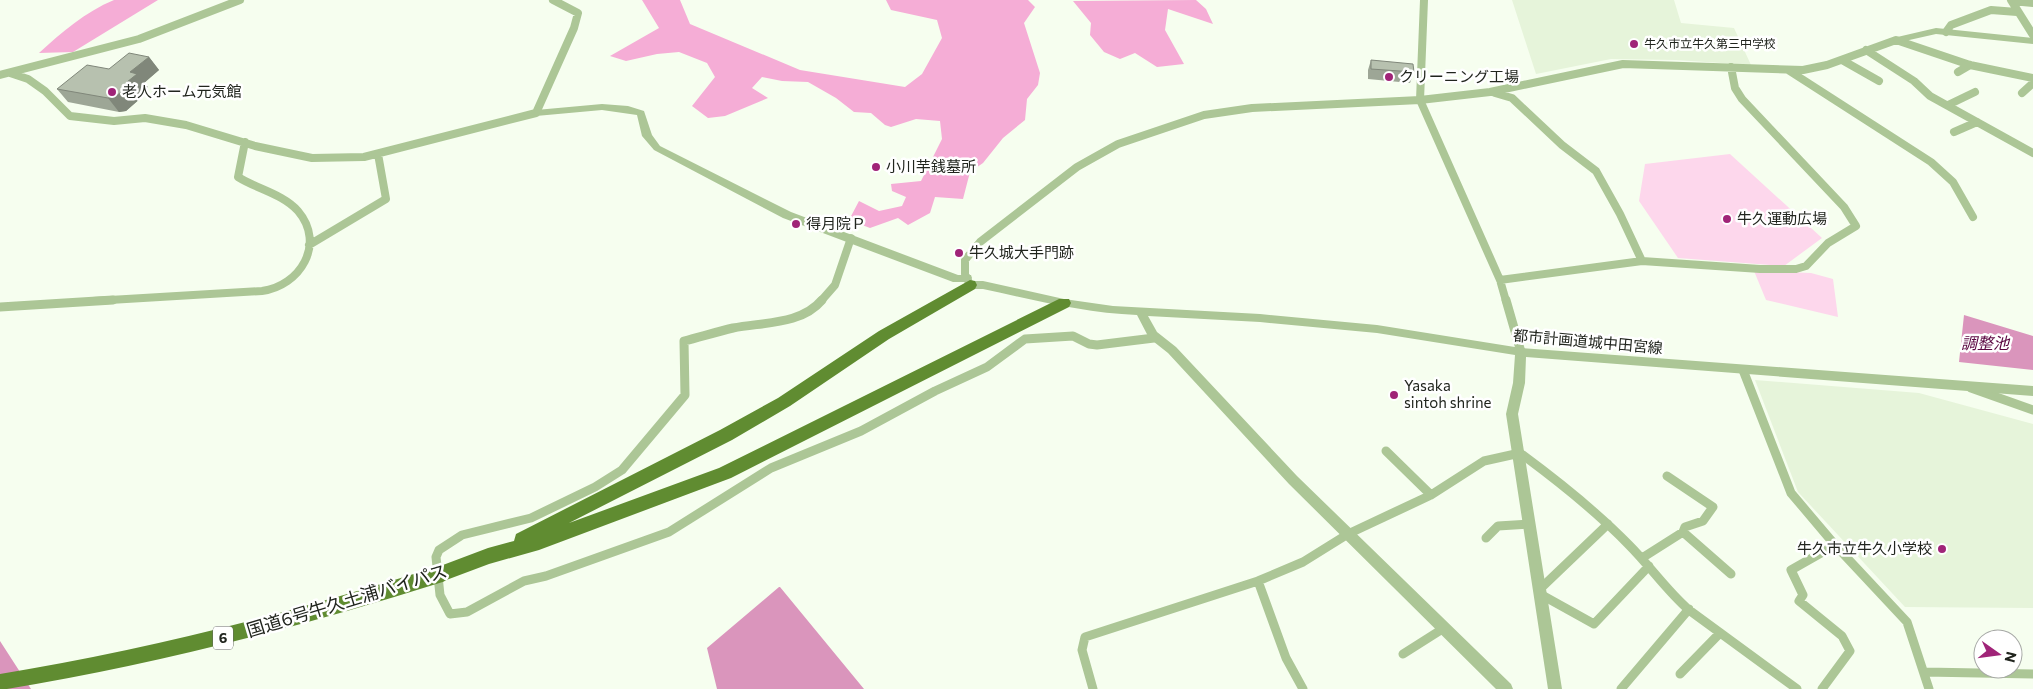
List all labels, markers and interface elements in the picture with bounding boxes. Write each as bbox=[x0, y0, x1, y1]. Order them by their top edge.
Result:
place label: 牛久市立牛久第三中学校 bbox=[1644, 36, 1776, 50]
marker: 牛久市立牛久第三中学校 bbox=[1628, 38, 1640, 50]
place label: クリーニング工場 bbox=[1399, 67, 1519, 85]
marker: クリーニング工場 bbox=[1383, 71, 1395, 83]
place label: 老人ホーム元気館 bbox=[122, 82, 242, 100]
marker: 老人ホーム元気館 bbox=[106, 86, 118, 98]
place label: 小川芋銭墓所 bbox=[886, 157, 976, 175]
marker: 小川芋銭墓所 bbox=[870, 161, 882, 173]
place label: 牛久運動広場 bbox=[1737, 209, 1827, 227]
marker: 牛久運動広場 bbox=[1721, 213, 1733, 225]
place label: 得月院Ｐ bbox=[806, 214, 866, 232]
marker: 得月院Ｐ bbox=[790, 218, 802, 230]
place label: 牛久城大手門跡 bbox=[969, 243, 1074, 261]
marker: 牛久城大手門跡 bbox=[953, 247, 965, 259]
street label: 都市計画道城中田宮線 bbox=[1513, 326, 1664, 357]
water label: 調整池 bbox=[1961, 333, 2011, 352]
place label: Yasaka sintoh shrine bbox=[1404, 376, 1492, 411]
marker: Yasaka sintoh shrine bbox=[1388, 389, 1400, 401]
place label: 牛久市立牛久小学校 bbox=[1797, 539, 1932, 557]
marker: 牛久市立牛久小学校 bbox=[1936, 543, 1948, 555]
street label: 国道6号牛久土浦バイパス bbox=[244, 559, 450, 641]
road number: 6 bbox=[213, 626, 233, 650]
north arrow bbox=[1973, 629, 2023, 679]
text: N bbox=[2002, 650, 2021, 664]

